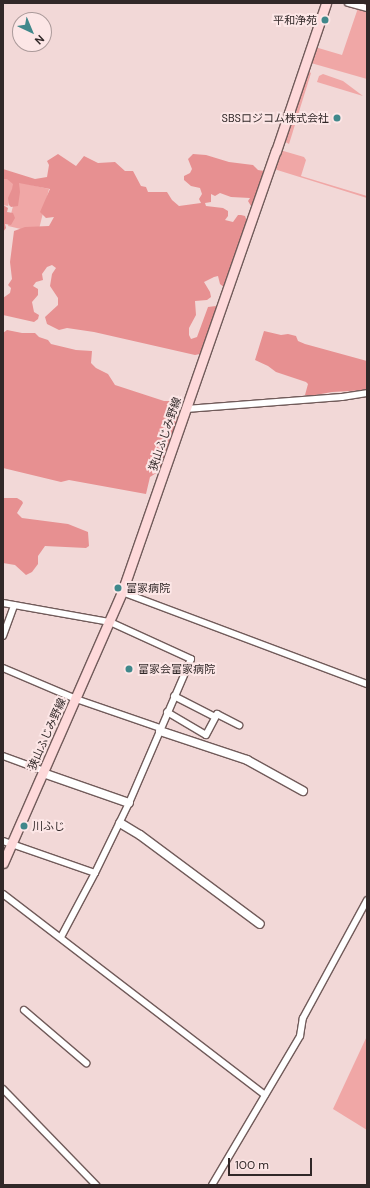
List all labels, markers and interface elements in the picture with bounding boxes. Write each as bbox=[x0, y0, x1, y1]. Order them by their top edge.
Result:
north arrow bbox=[12, 12, 52, 52]
place label: 平和浄苑 bbox=[273, 13, 317, 27]
marker: 平和浄苑 bbox=[320, 15, 330, 25]
text: N bbox=[32, 32, 47, 48]
place label: SBSロジコム株式会社 bbox=[222, 111, 329, 125]
marker: SBSロジコム株式会社 bbox=[332, 113, 342, 123]
street label: 狭山ふじみ野線 bbox=[146, 395, 184, 473]
place label: 富家病院 bbox=[126, 581, 170, 595]
marker: 富家病院 bbox=[113, 583, 123, 593]
place label: 富家会富家病院 bbox=[138, 662, 215, 676]
marker: 富家会富家病院 bbox=[123, 663, 135, 675]
street label: 狭山ふじみ野線 bbox=[25, 696, 69, 772]
place label: 川ふじ bbox=[32, 819, 65, 833]
marker: 川ふじ bbox=[19, 821, 29, 831]
scale bar bbox=[230, 1150, 314, 1176]
text: 100 m bbox=[235, 1157, 269, 1173]

